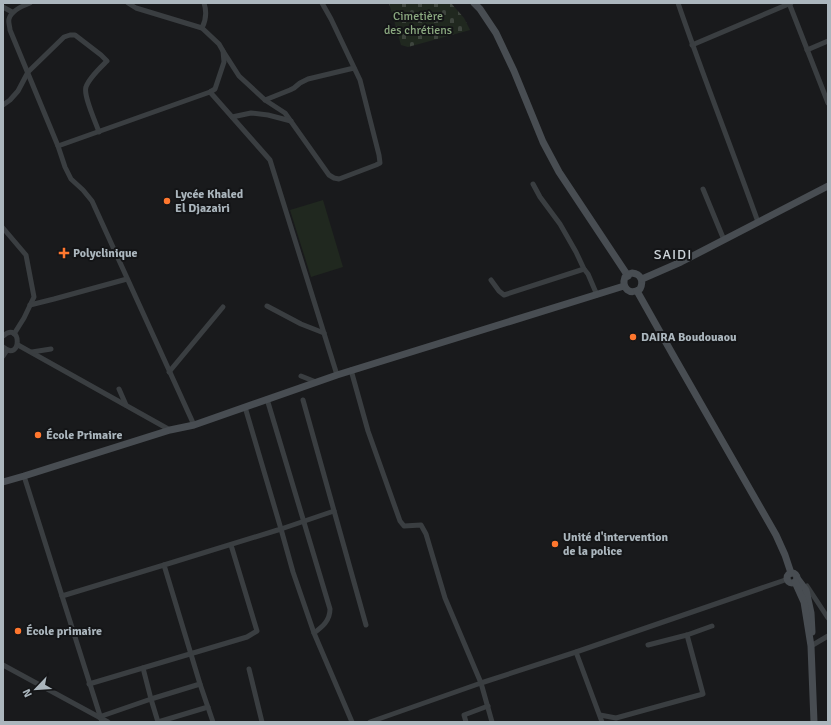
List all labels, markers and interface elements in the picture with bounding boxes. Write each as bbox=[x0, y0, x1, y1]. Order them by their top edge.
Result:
park label: Cimetière des chrétiens bbox=[384, 9, 452, 38]
place label: Lycée Khaled El Djazairi bbox=[175, 187, 244, 216]
marker: Lycée Khaled El Djazairi bbox=[162, 196, 172, 206]
place label: Polyclinique bbox=[73, 246, 138, 261]
district label: SAIDI bbox=[654, 246, 692, 263]
marker: Polyclinique bbox=[58, 247, 70, 259]
place label: DAIRA Boudouaou bbox=[641, 330, 737, 345]
marker: DAIRA Boudouaou bbox=[628, 332, 638, 342]
place label: École Primaire bbox=[46, 428, 122, 443]
marker: École Primaire bbox=[33, 430, 43, 440]
place label: Unité d'intervention de la police bbox=[563, 530, 669, 559]
marker: Unité d'intervention de la police bbox=[550, 539, 560, 549]
place label: École primaire bbox=[26, 624, 102, 639]
marker: École primaire bbox=[13, 626, 23, 636]
north arrow bbox=[16, 669, 56, 709]
text: N bbox=[20, 687, 35, 699]

